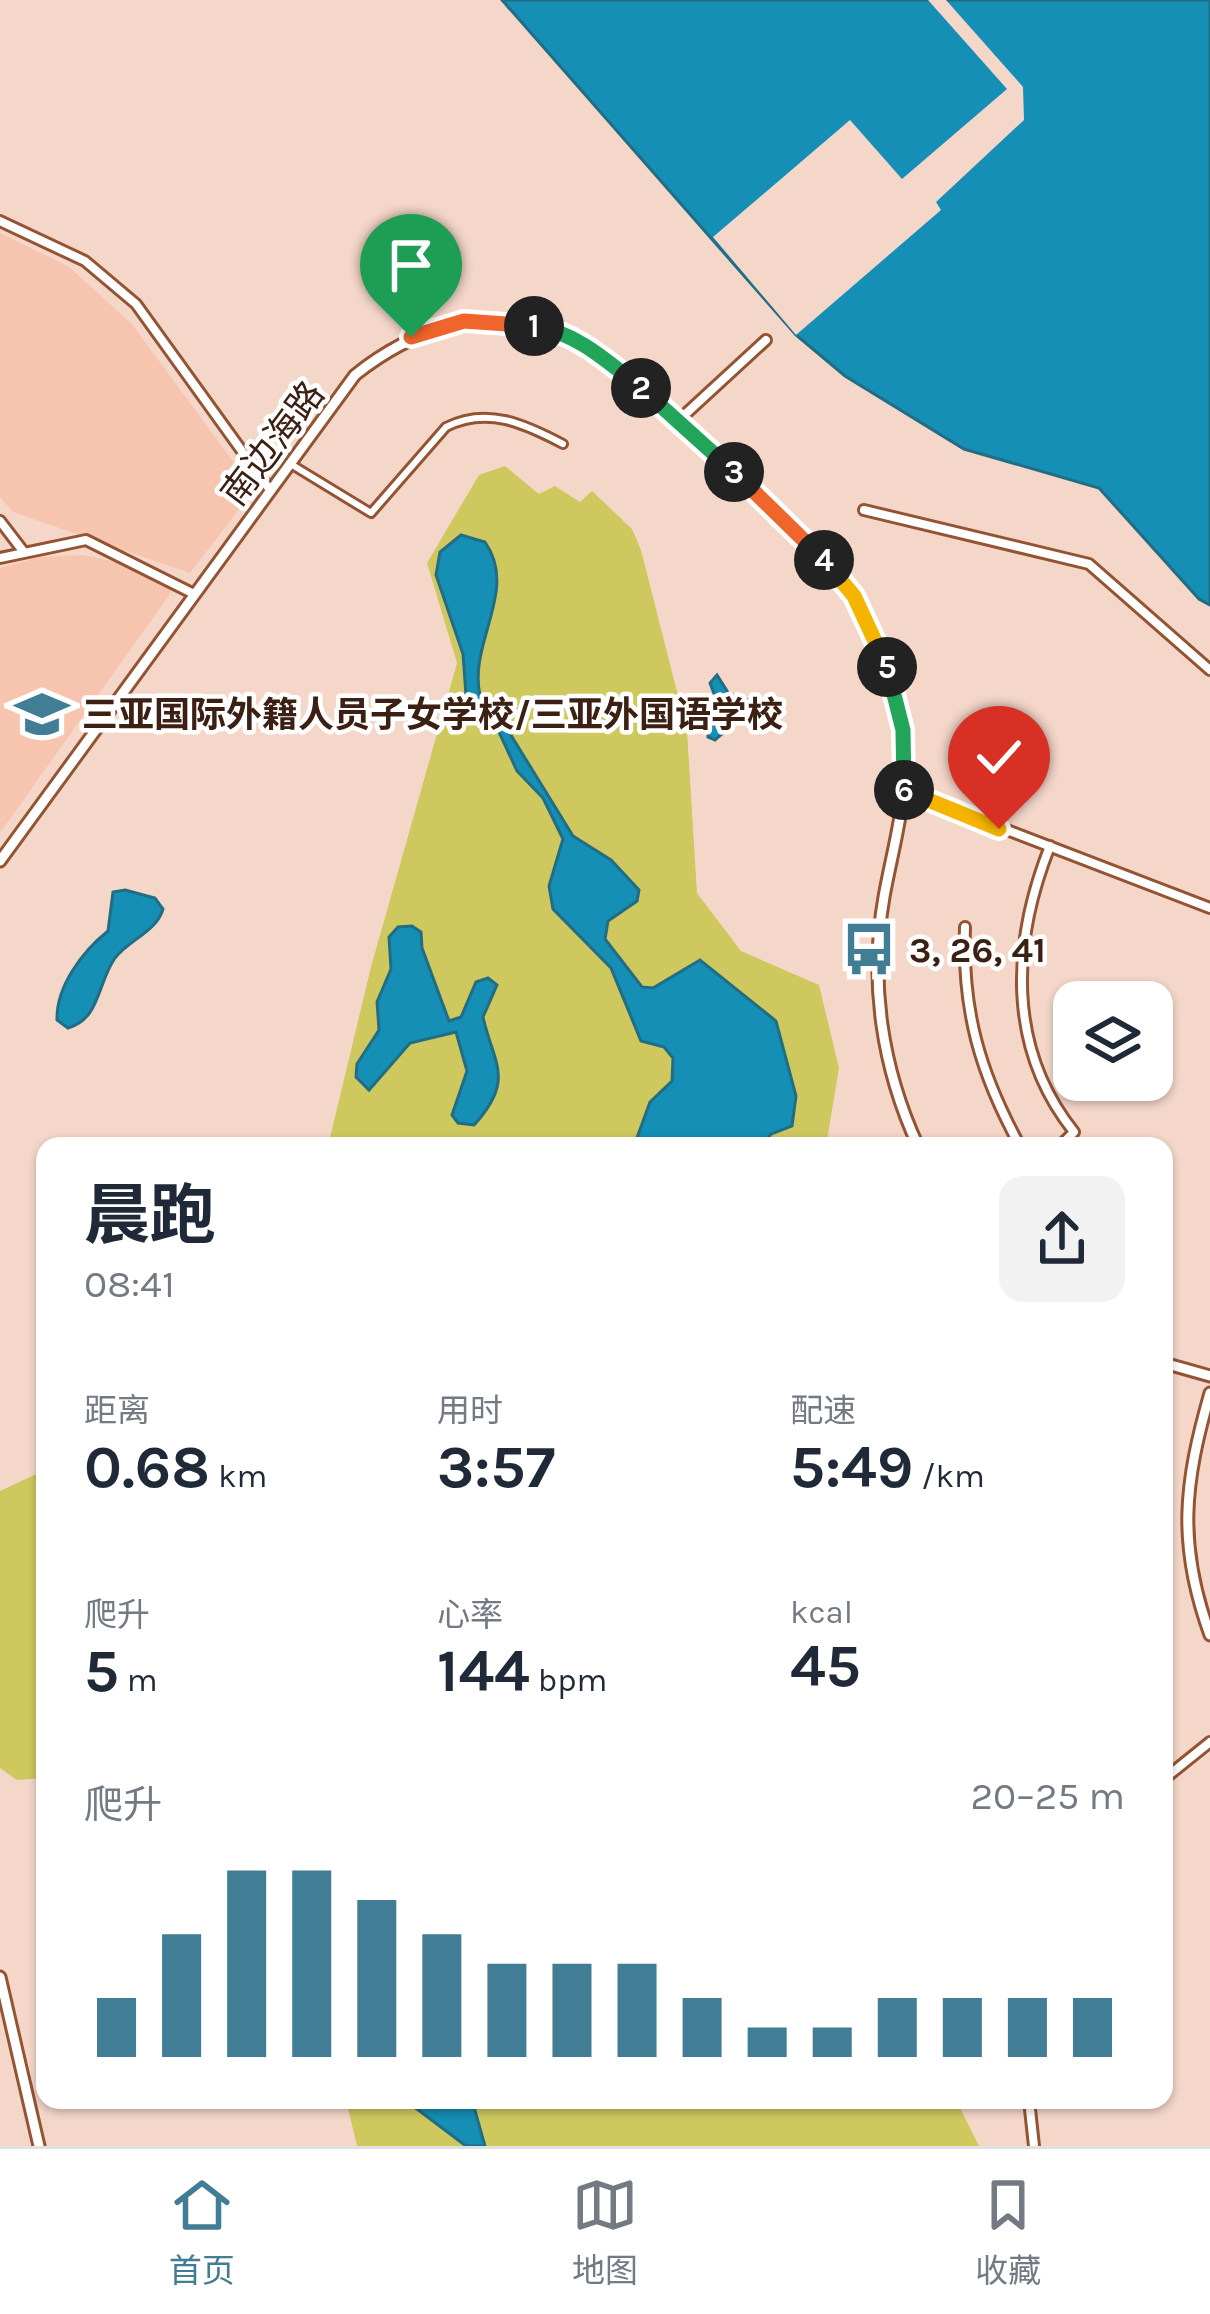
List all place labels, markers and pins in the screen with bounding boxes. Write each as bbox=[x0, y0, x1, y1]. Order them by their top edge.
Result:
pin bbox=[360, 214, 462, 337]
pin: 1 bbox=[504, 296, 564, 356]
pin: 2 bbox=[611, 358, 671, 418]
pin: 3 bbox=[704, 442, 764, 502]
pin: 4 bbox=[794, 530, 854, 590]
pin: 5 bbox=[857, 637, 917, 697]
school or university icon: 三亚国际外籍人员子女学校/三亚外国语学校 bbox=[13, 685, 71, 743]
place label: 三亚国际外籍人员子女学校/三亚外国语学校 bbox=[82, 694, 783, 736]
pin bbox=[948, 706, 1050, 829]
pin: 6 bbox=[874, 760, 934, 820]
bus stop icon: 3, 26, 41 bbox=[840, 920, 898, 978]
place label: 3, 26, 41 bbox=[909, 929, 1046, 971]

